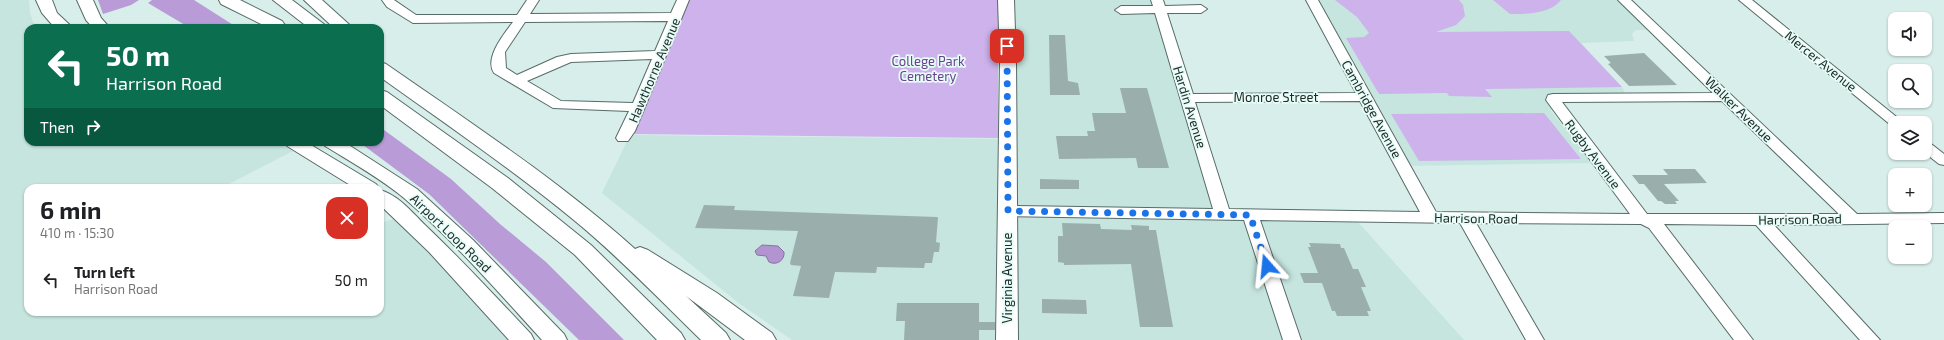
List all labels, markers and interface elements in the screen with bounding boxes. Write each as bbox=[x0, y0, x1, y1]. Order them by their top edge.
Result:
map controls bbox=[1888, 12, 1932, 264]
button: sound bbox=[1888, 12, 1932, 56]
street label: Hawthorne Avenue bbox=[625, 15, 683, 125]
street label: Mercer Avenue bbox=[1782, 27, 1860, 95]
pin bbox=[990, 29, 1024, 63]
icon: arrive bbox=[996, 35, 1018, 57]
text: 50 m bbox=[106, 38, 170, 72]
icon: left bbox=[40, 40, 92, 92]
park label: College Park Cemetery bbox=[891, 53, 965, 84]
street label: Cambridge Avenue bbox=[1338, 57, 1406, 161]
street label: Hardin Avenue bbox=[1170, 64, 1210, 150]
button: search bbox=[1888, 64, 1932, 108]
text: Harrison Road bbox=[106, 72, 222, 94]
street label: Walker Avenue bbox=[1702, 73, 1776, 145]
street label: Monroe Street bbox=[1234, 89, 1318, 105]
icon: right bbox=[82, 116, 104, 138]
street label: Rugby Avenue bbox=[1562, 116, 1624, 192]
button: layers bbox=[1888, 116, 1932, 160]
text: Then bbox=[40, 118, 74, 136]
button: + bbox=[1888, 168, 1932, 212]
street label: Airport Loop Road bbox=[407, 190, 495, 276]
text: 6 min bbox=[40, 195, 102, 224]
button: close bbox=[326, 197, 368, 239]
street label: Harrison Road bbox=[1434, 209, 1518, 227]
street label: Harrison Road bbox=[1758, 210, 1842, 228]
button: − bbox=[1888, 220, 1932, 264]
text: 410 m · 15:30 bbox=[40, 225, 114, 241]
street label: Virginia Avenue bbox=[999, 233, 1015, 323]
position arrow bbox=[1246, 245, 1288, 287]
text: Turn left bbox=[74, 263, 135, 281]
icon: left bbox=[40, 269, 62, 291]
text: 50 m bbox=[334, 271, 368, 289]
text: Harrison Road bbox=[74, 281, 158, 297]

